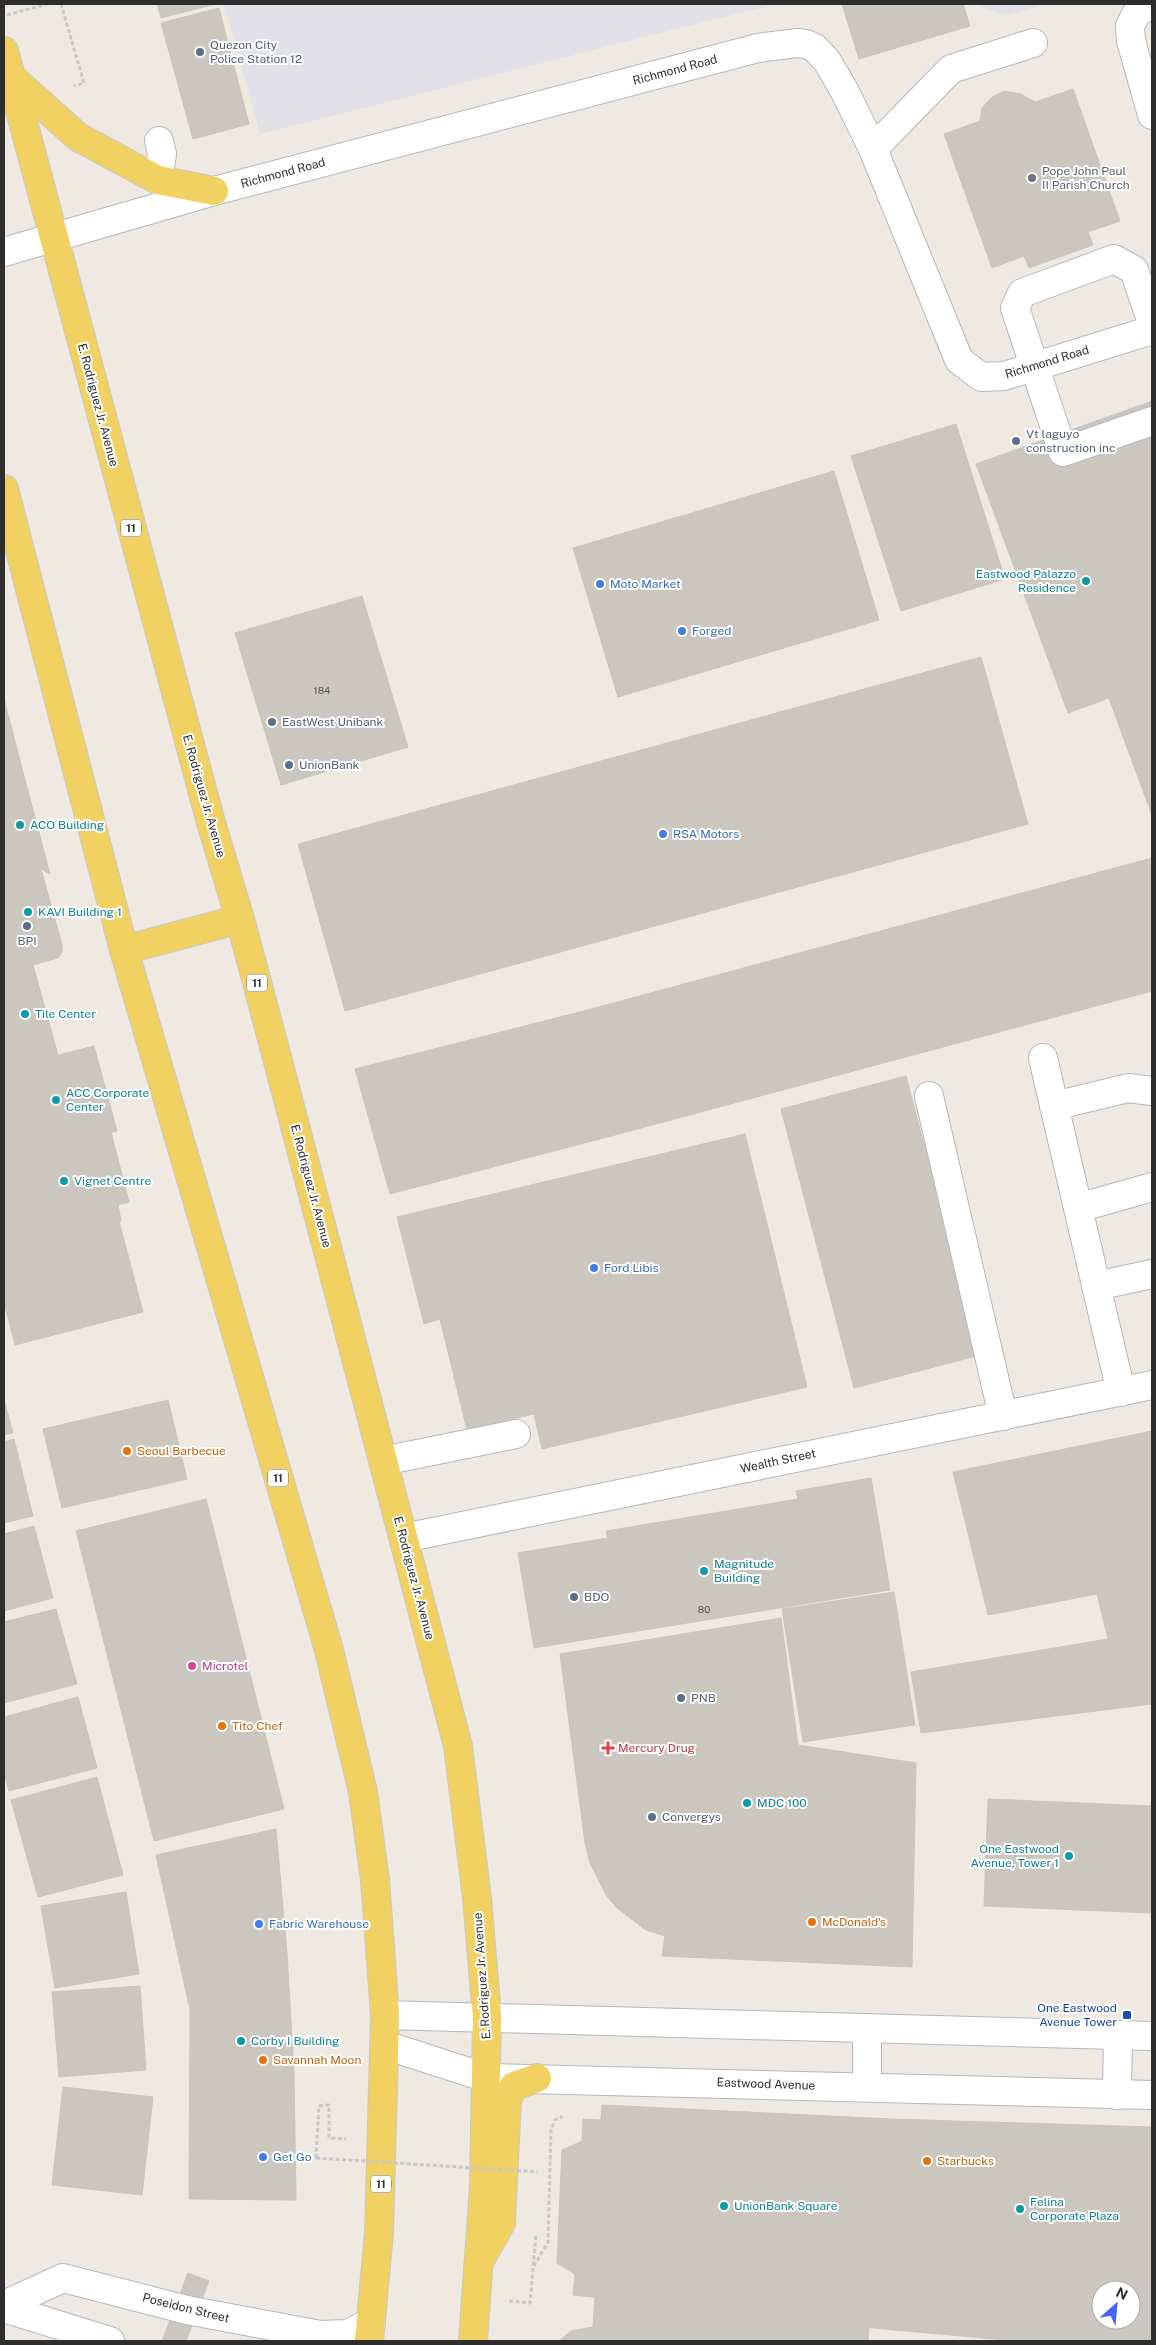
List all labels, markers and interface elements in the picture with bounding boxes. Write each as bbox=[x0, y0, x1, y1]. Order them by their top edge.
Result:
place label: Quezon City Police Station 12 bbox=[210, 38, 302, 66]
marker: Quezon City Police Station 12 bbox=[194, 46, 206, 58]
street label: Richmond Road bbox=[631, 52, 719, 88]
street label: Richmond Road bbox=[239, 155, 327, 191]
place label: Pope John Paul II Parish Church bbox=[1042, 164, 1130, 192]
marker: Pope John Paul II Parish Church bbox=[1026, 172, 1038, 184]
street label: E. Rodriguez Jr. Avenue bbox=[75, 342, 121, 468]
street label: Richmond Road bbox=[1003, 343, 1091, 381]
place label: Vt laguyo construction inc bbox=[1026, 427, 1115, 455]
marker: Vt laguyo construction inc bbox=[1010, 435, 1022, 447]
road number: 11 bbox=[121, 520, 141, 536]
place label: Eastwood Palazzo Residence bbox=[976, 567, 1076, 595]
marker: Eastwood Palazzo Residence bbox=[1080, 575, 1092, 587]
place label: Moto Market bbox=[610, 577, 681, 591]
marker: Moto Market bbox=[594, 578, 606, 590]
place label: Forged bbox=[692, 624, 731, 638]
marker: Forged bbox=[676, 625, 688, 637]
house number: 184 bbox=[314, 684, 330, 696]
place label: EastWest Unibank bbox=[282, 715, 383, 729]
marker: EastWest Unibank bbox=[266, 716, 278, 728]
street label: E. Rodriguez Jr. Avenue bbox=[180, 733, 228, 859]
place label: UnionBank bbox=[299, 758, 360, 772]
marker: UnionBank bbox=[283, 759, 295, 771]
place label: ACO Building bbox=[30, 818, 104, 832]
marker: ACO Building bbox=[14, 819, 26, 831]
place label: RSA Motors bbox=[673, 827, 739, 841]
marker: RSA Motors bbox=[657, 828, 669, 840]
place label: KAVI Building 1 bbox=[38, 905, 122, 919]
marker: KAVI Building 1 bbox=[22, 906, 34, 918]
marker: BPI bbox=[21, 920, 33, 932]
place label: BPI bbox=[17, 934, 37, 948]
road number: 11 bbox=[247, 974, 267, 991]
place label: Tile Center bbox=[35, 1007, 96, 1021]
marker: Tile Center bbox=[19, 1008, 31, 1020]
place label: ACC Corporate Center bbox=[66, 1086, 150, 1114]
marker: ACC Corporate Center bbox=[50, 1094, 62, 1106]
street label: E. Rodriguez Jr. Avenue bbox=[288, 1123, 334, 1249]
place label: Vignet Centre bbox=[74, 1174, 151, 1188]
marker: Vignet Centre bbox=[58, 1175, 70, 1187]
place label: Ford Libis bbox=[604, 1261, 659, 1275]
marker: Ford Libis bbox=[588, 1262, 600, 1274]
place label: Seoul Barbecue bbox=[137, 1444, 226, 1458]
marker: Seoul Barbecue bbox=[121, 1445, 133, 1457]
street label: Wealth Street bbox=[739, 1446, 817, 1476]
road number: 11 bbox=[268, 1470, 288, 1486]
street label: E. Rodriguez Jr. Avenue bbox=[391, 1515, 437, 1641]
place label: Magnitude Building bbox=[714, 1557, 774, 1585]
marker: Magnitude Building bbox=[698, 1565, 710, 1577]
place label: BDO bbox=[584, 1590, 609, 1604]
marker: BDO bbox=[568, 1591, 580, 1603]
house number: 80 bbox=[698, 1603, 710, 1615]
place label: Microtel bbox=[202, 1659, 248, 1673]
marker: Microtel bbox=[186, 1660, 198, 1672]
place label: PNB bbox=[691, 1691, 716, 1705]
marker: PNB bbox=[675, 1692, 687, 1704]
place label: Tito Chef bbox=[232, 1719, 283, 1733]
marker: Tito Chef bbox=[216, 1720, 228, 1732]
place label: Mercury Drug bbox=[618, 1741, 695, 1755]
marker: Mercury Drug bbox=[602, 1742, 614, 1754]
place label: MDC 100 bbox=[757, 1796, 807, 1810]
marker: MDC 100 bbox=[741, 1797, 753, 1809]
place label: Convergys bbox=[662, 1810, 721, 1824]
marker: Convergys bbox=[646, 1811, 658, 1823]
place label: One Eastwood Avenue, Tower 1 bbox=[971, 1842, 1059, 1870]
marker: One Eastwood Avenue, Tower 1 bbox=[1063, 1850, 1075, 1862]
street label: E. Rodriguez Jr. Avenue bbox=[471, 1912, 493, 2040]
place label: McDonald's bbox=[822, 1915, 886, 1929]
marker: McDonald's bbox=[806, 1916, 818, 1928]
place label: Fabric Warehouse bbox=[269, 1917, 369, 1931]
marker: Fabric Warehouse bbox=[253, 1918, 265, 1930]
place label: One Eastwood Avenue Tower bbox=[1037, 2001, 1117, 2029]
marker: One Eastwood Avenue Tower bbox=[1121, 2009, 1133, 2021]
place label: Corby I Building bbox=[251, 2034, 340, 2048]
marker: Corby I Building bbox=[235, 2035, 247, 2047]
place label: Savannah Moon bbox=[273, 2053, 361, 2067]
marker: Savannah Moon bbox=[257, 2054, 269, 2066]
street label: Eastwood Avenue bbox=[716, 2075, 816, 2093]
place label: Get Go bbox=[273, 2150, 312, 2164]
marker: Get Go bbox=[257, 2151, 269, 2163]
place label: Starbucks bbox=[937, 2154, 994, 2168]
marker: Starbucks bbox=[921, 2155, 933, 2167]
road number: 11 bbox=[371, 2176, 391, 2192]
place label: Felina Corporate Plaza bbox=[1030, 2195, 1119, 2223]
place label: UnionBank Square bbox=[734, 2199, 838, 2213]
marker: UnionBank Square bbox=[718, 2200, 730, 2212]
marker: Felina Corporate Plaza bbox=[1014, 2203, 1026, 2215]
north arrow bbox=[1091, 2280, 1141, 2330]
text: N bbox=[1113, 2284, 1130, 2303]
street label: Poseidon Street bbox=[141, 2290, 231, 2326]

